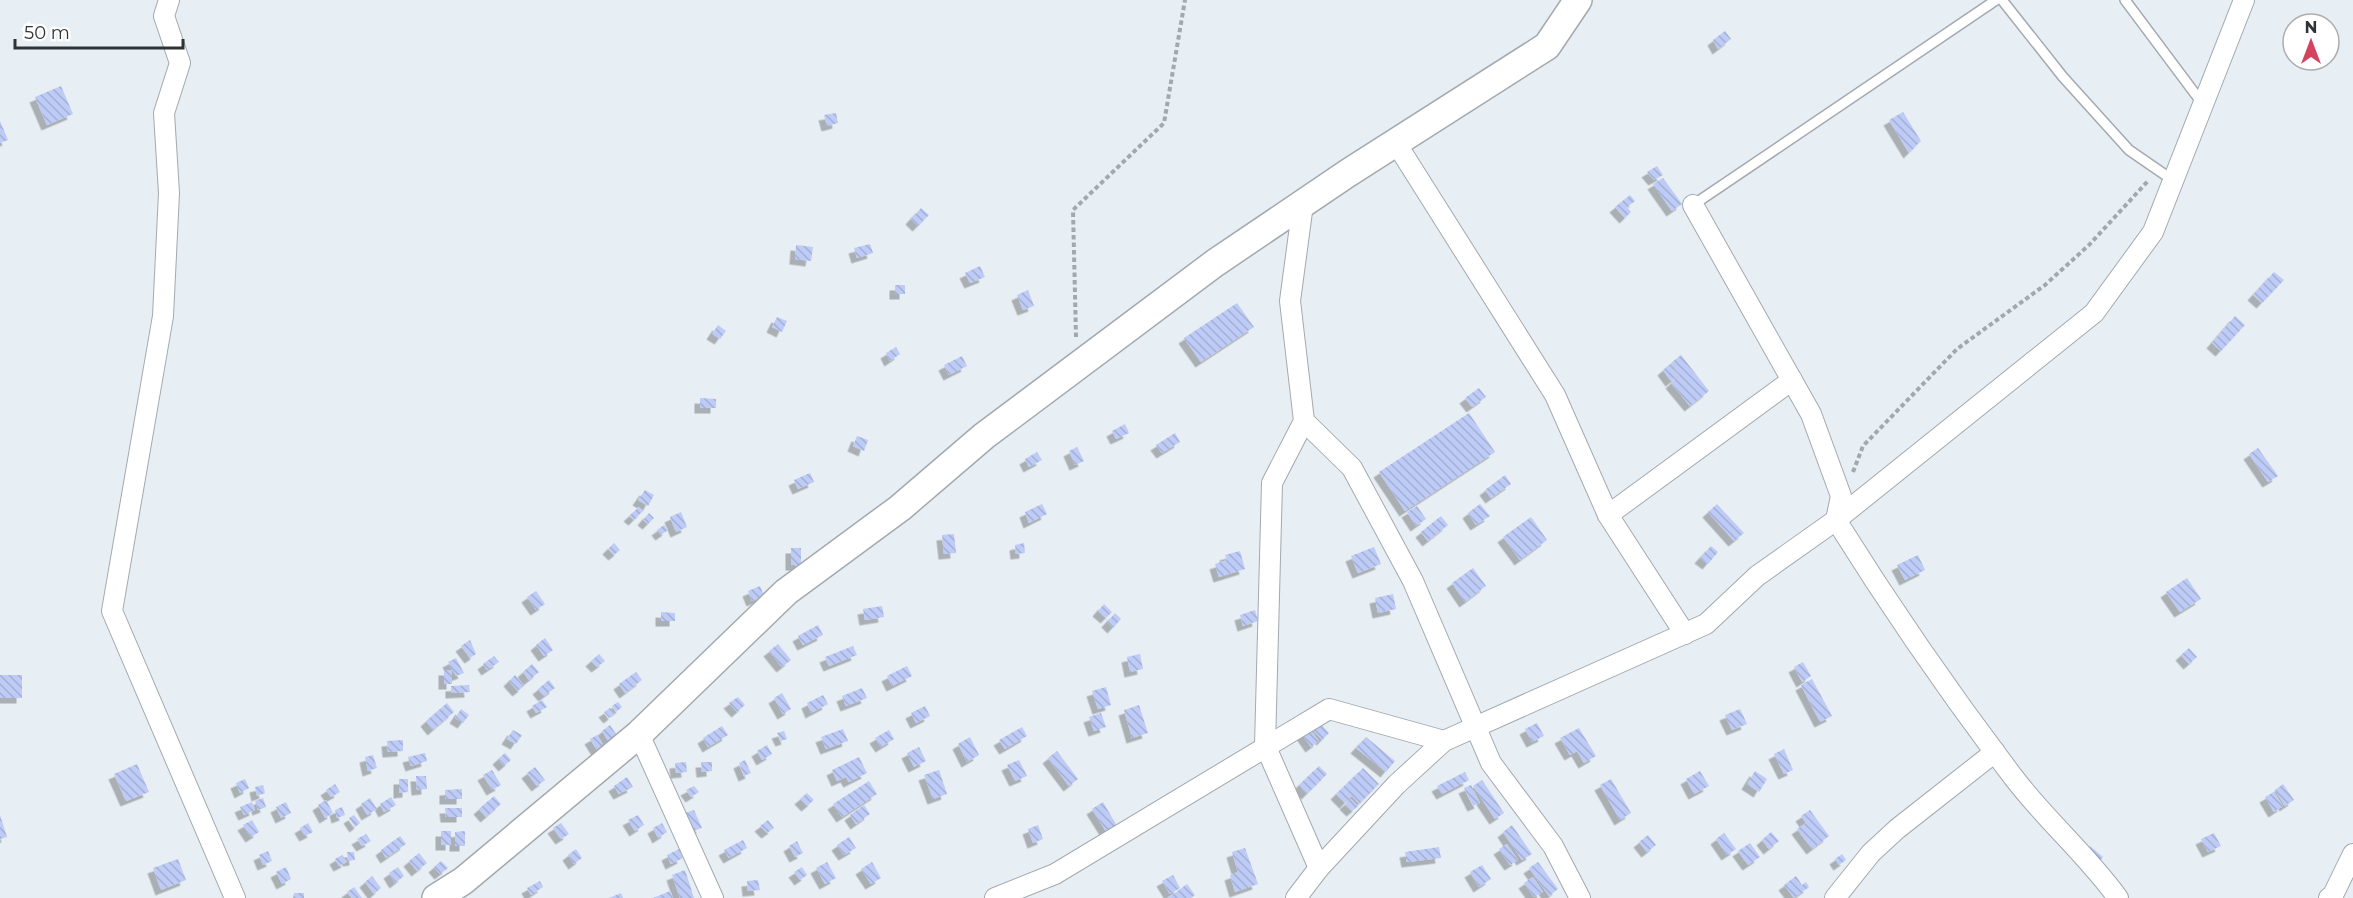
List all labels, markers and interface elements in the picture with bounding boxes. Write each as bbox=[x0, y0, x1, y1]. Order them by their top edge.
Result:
scale bar bbox=[15, 12, 183, 50]
north arrow bbox=[2281, 12, 2341, 72]
text: N bbox=[2305, 18, 2317, 37]
text: 50 m bbox=[24, 22, 70, 44]

